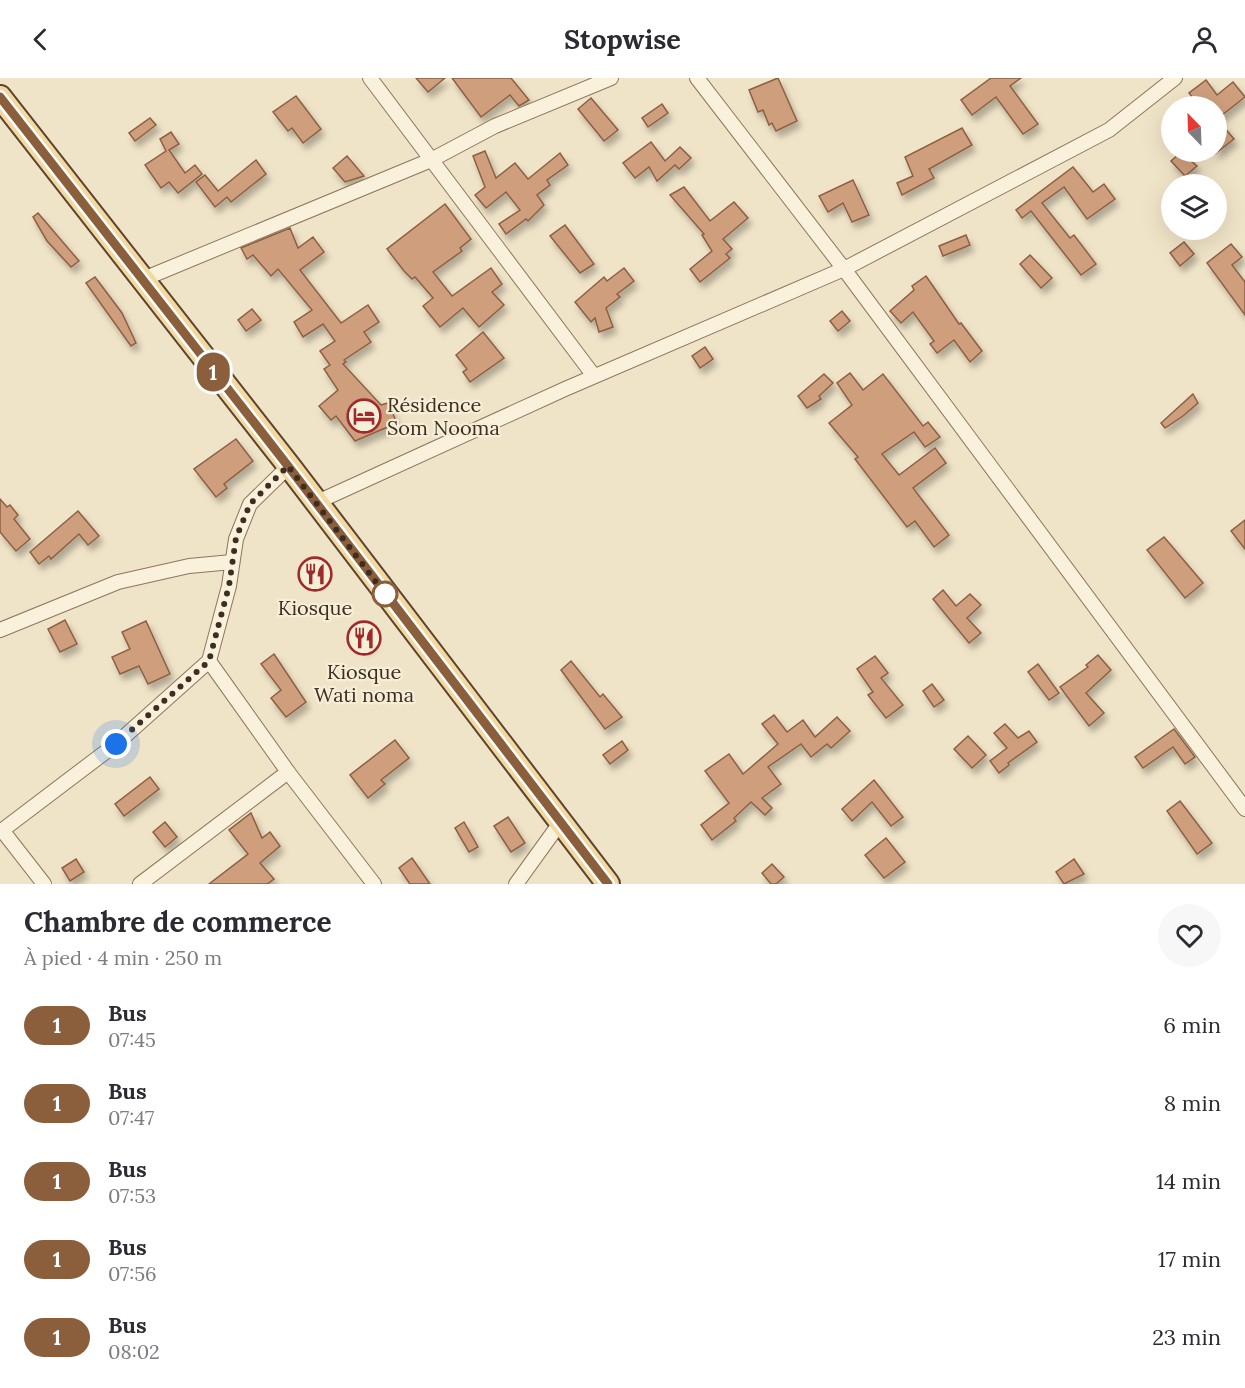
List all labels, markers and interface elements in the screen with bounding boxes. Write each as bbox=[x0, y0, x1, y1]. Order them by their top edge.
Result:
text: Stopwise bbox=[564, 22, 681, 56]
icon: back bbox=[24, 23, 57, 56]
icon: person bbox=[1188, 23, 1221, 56]
north arrow bbox=[1161, 96, 1227, 162]
map controls bbox=[1161, 96, 1227, 240]
button: layers bbox=[1161, 174, 1227, 240]
line badge: 1 bbox=[194, 352, 232, 392]
text: 1 bbox=[209, 359, 217, 386]
place label: Résidence Som Nooma bbox=[387, 392, 500, 440]
hotel icon: Résidence Som Nooma bbox=[346, 398, 382, 434]
restaurant icon: Kiosque bbox=[297, 556, 333, 592]
unlabelled marker bbox=[372, 581, 398, 607]
place label: Kiosque bbox=[278, 595, 352, 620]
restaurant icon: Kiosque Wati noma bbox=[346, 620, 382, 656]
place label: Kiosque Wati noma bbox=[314, 659, 414, 707]
your location bbox=[101, 729, 131, 759]
text: Chambre de commerce bbox=[24, 904, 332, 940]
button: heart bbox=[1158, 904, 1221, 967]
text: À pied · 4 min · 250 m bbox=[24, 945, 222, 970]
text: Bus bbox=[108, 999, 147, 1027]
text: 6 min bbox=[1163, 1011, 1221, 1039]
text: 1 bbox=[53, 1012, 61, 1039]
text: 07:45 bbox=[108, 1027, 156, 1052]
text: Bus bbox=[108, 1077, 147, 1105]
text: 8 min bbox=[1164, 1089, 1221, 1117]
text: 1 bbox=[53, 1090, 61, 1117]
text: 07:47 bbox=[108, 1105, 154, 1130]
text: Bus bbox=[108, 1155, 147, 1183]
text: 14 min bbox=[1156, 1167, 1221, 1195]
text: 1 bbox=[53, 1168, 61, 1195]
text: 07:53 bbox=[108, 1183, 156, 1208]
text: Bus bbox=[108, 1233, 147, 1261]
text: 17 min bbox=[1158, 1245, 1221, 1273]
text: 1 bbox=[53, 1246, 61, 1273]
text: 07:56 bbox=[108, 1261, 157, 1286]
text: Bus bbox=[108, 1311, 147, 1339]
text: 23 min bbox=[1152, 1323, 1221, 1351]
text: 1 bbox=[53, 1324, 61, 1351]
text: 08:02 bbox=[108, 1339, 160, 1364]

